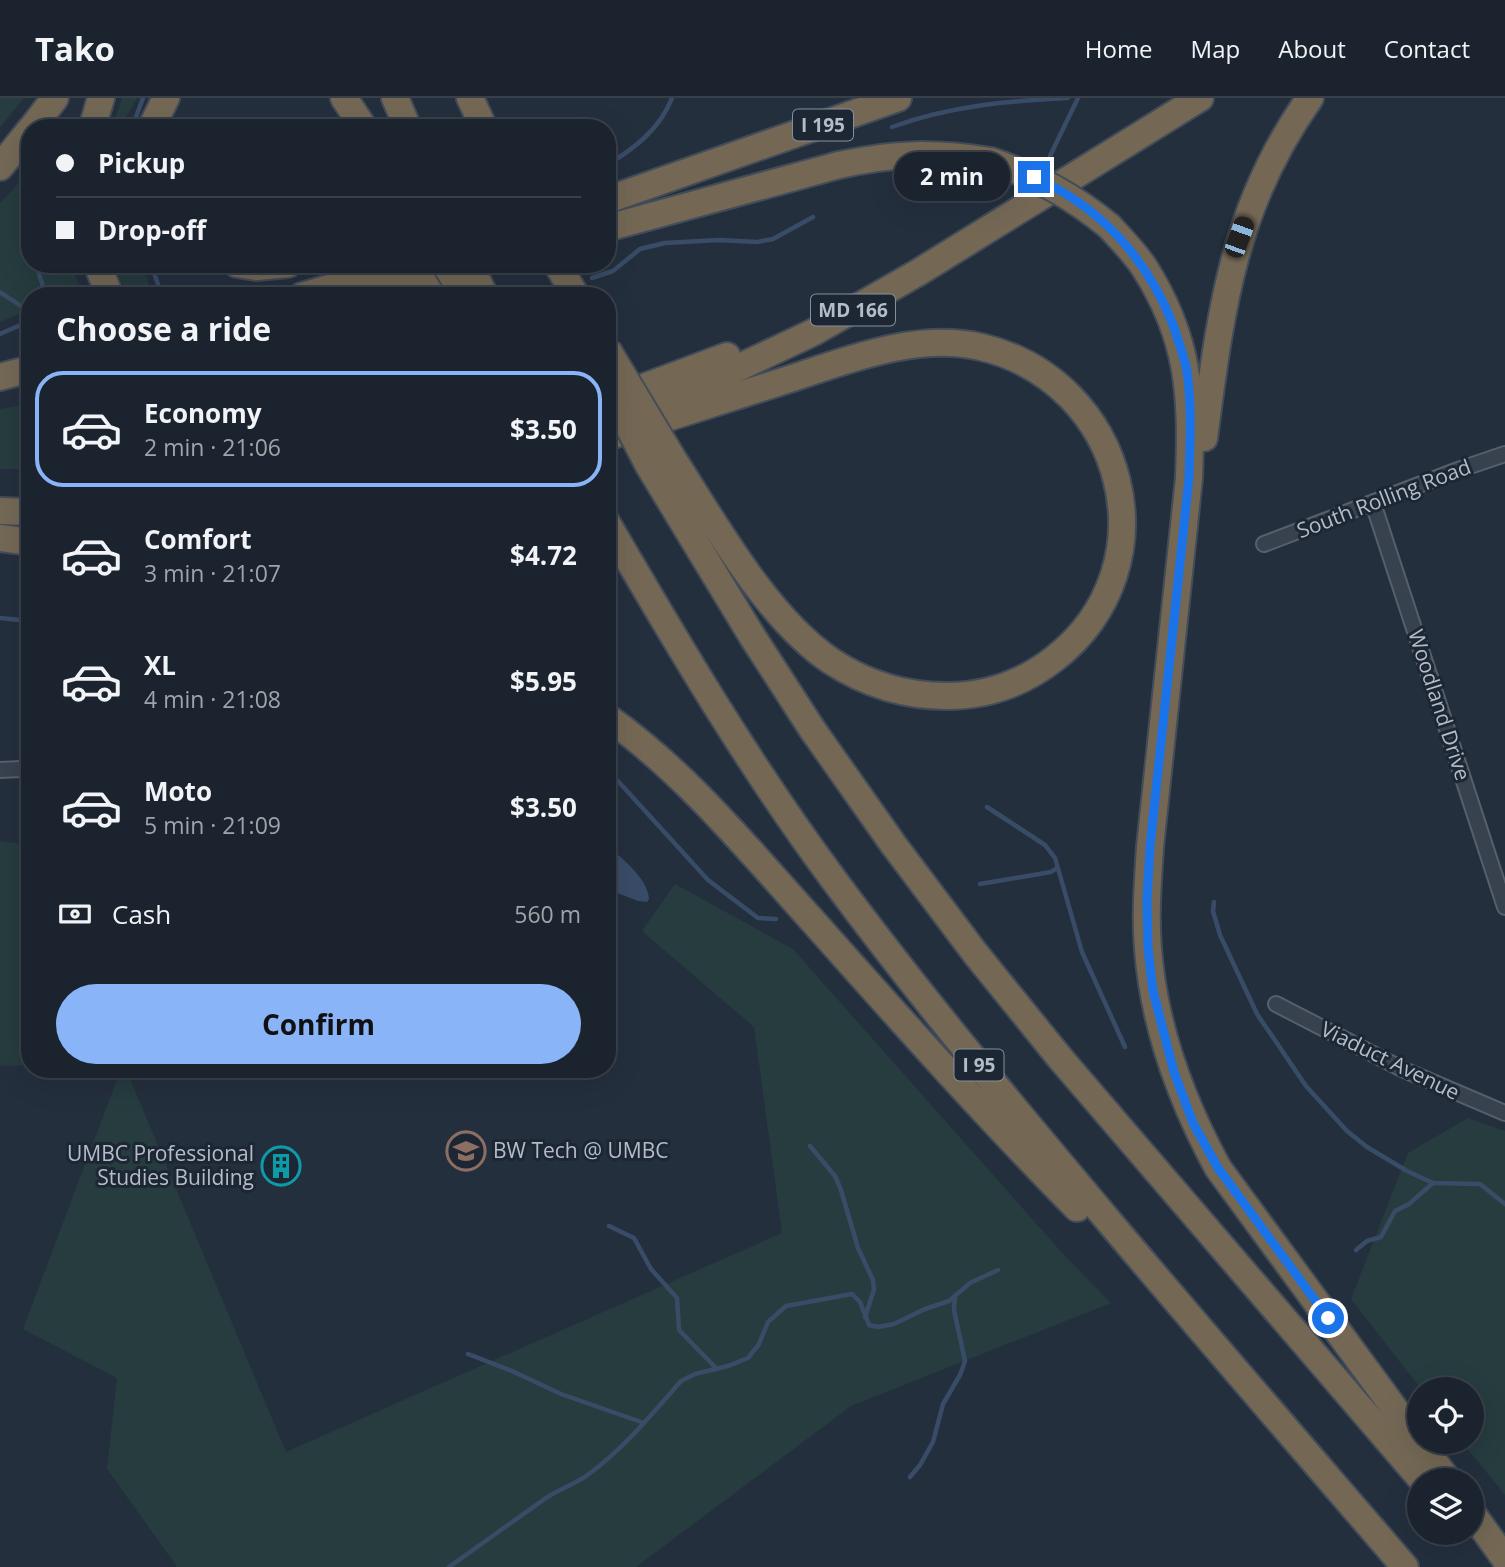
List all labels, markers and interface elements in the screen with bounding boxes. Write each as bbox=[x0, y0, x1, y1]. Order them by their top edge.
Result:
text: Tako bbox=[35, 26, 115, 71]
text: Home bbox=[1085, 32, 1153, 65]
text: Map bbox=[1191, 32, 1240, 65]
text: About bbox=[1278, 32, 1346, 65]
text: Contact bbox=[1384, 32, 1470, 65]
road number: I 195 bbox=[793, 110, 853, 140]
text: Pickup bbox=[98, 145, 185, 181]
callout: 2 min bbox=[894, 153, 1010, 202]
text: 2 min bbox=[920, 160, 984, 192]
route end bbox=[1018, 161, 1050, 193]
text: Drop-off bbox=[98, 212, 206, 248]
car bbox=[1222, 214, 1257, 260]
road number: MD 166 bbox=[811, 294, 895, 326]
text: Choose a ride bbox=[56, 307, 271, 350]
text: Economy bbox=[144, 395, 262, 431]
icon: car bbox=[60, 398, 123, 461]
text: $3.50 bbox=[510, 411, 577, 447]
text: 2 min · 21:06 bbox=[144, 431, 281, 463]
street label: South Rolling Road bbox=[1293, 452, 1475, 544]
text: Comfort bbox=[144, 521, 251, 557]
icon: car bbox=[60, 524, 123, 587]
text: $4.72 bbox=[510, 537, 577, 573]
text: 3 min · 21:07 bbox=[144, 557, 281, 589]
street label: Woodland Drive bbox=[1402, 626, 1478, 784]
text: XL bbox=[144, 647, 176, 683]
icon: car bbox=[60, 650, 123, 713]
text: $5.95 bbox=[510, 663, 577, 699]
text: 4 min · 21:08 bbox=[144, 683, 281, 715]
text: Moto bbox=[144, 773, 212, 809]
icon: car bbox=[60, 776, 123, 839]
text: $3.50 bbox=[510, 789, 577, 825]
text: 5 min · 21:09 bbox=[144, 809, 281, 841]
icon: cash bbox=[56, 895, 94, 933]
text: Cash bbox=[112, 896, 171, 932]
text: 560 m bbox=[514, 898, 581, 930]
button: Confirm bbox=[56, 984, 581, 1064]
street label: Viaduct Avenue bbox=[1316, 1014, 1465, 1106]
road number: I 95 bbox=[954, 1049, 1004, 1080]
school or university icon: BW Tech @ UMBC bbox=[445, 1130, 487, 1172]
place label: BW Tech @ UMBC bbox=[493, 1136, 668, 1164]
place label: UMBC Professional Studies Building bbox=[67, 1139, 254, 1191]
building icon: UMBC Professional Studies Building bbox=[260, 1145, 302, 1187]
route start bbox=[1312, 1302, 1344, 1334]
map controls bbox=[1407, 1377, 1484, 1545]
button: locate bbox=[1407, 1377, 1484, 1454]
button: layers bbox=[1407, 1468, 1484, 1545]

